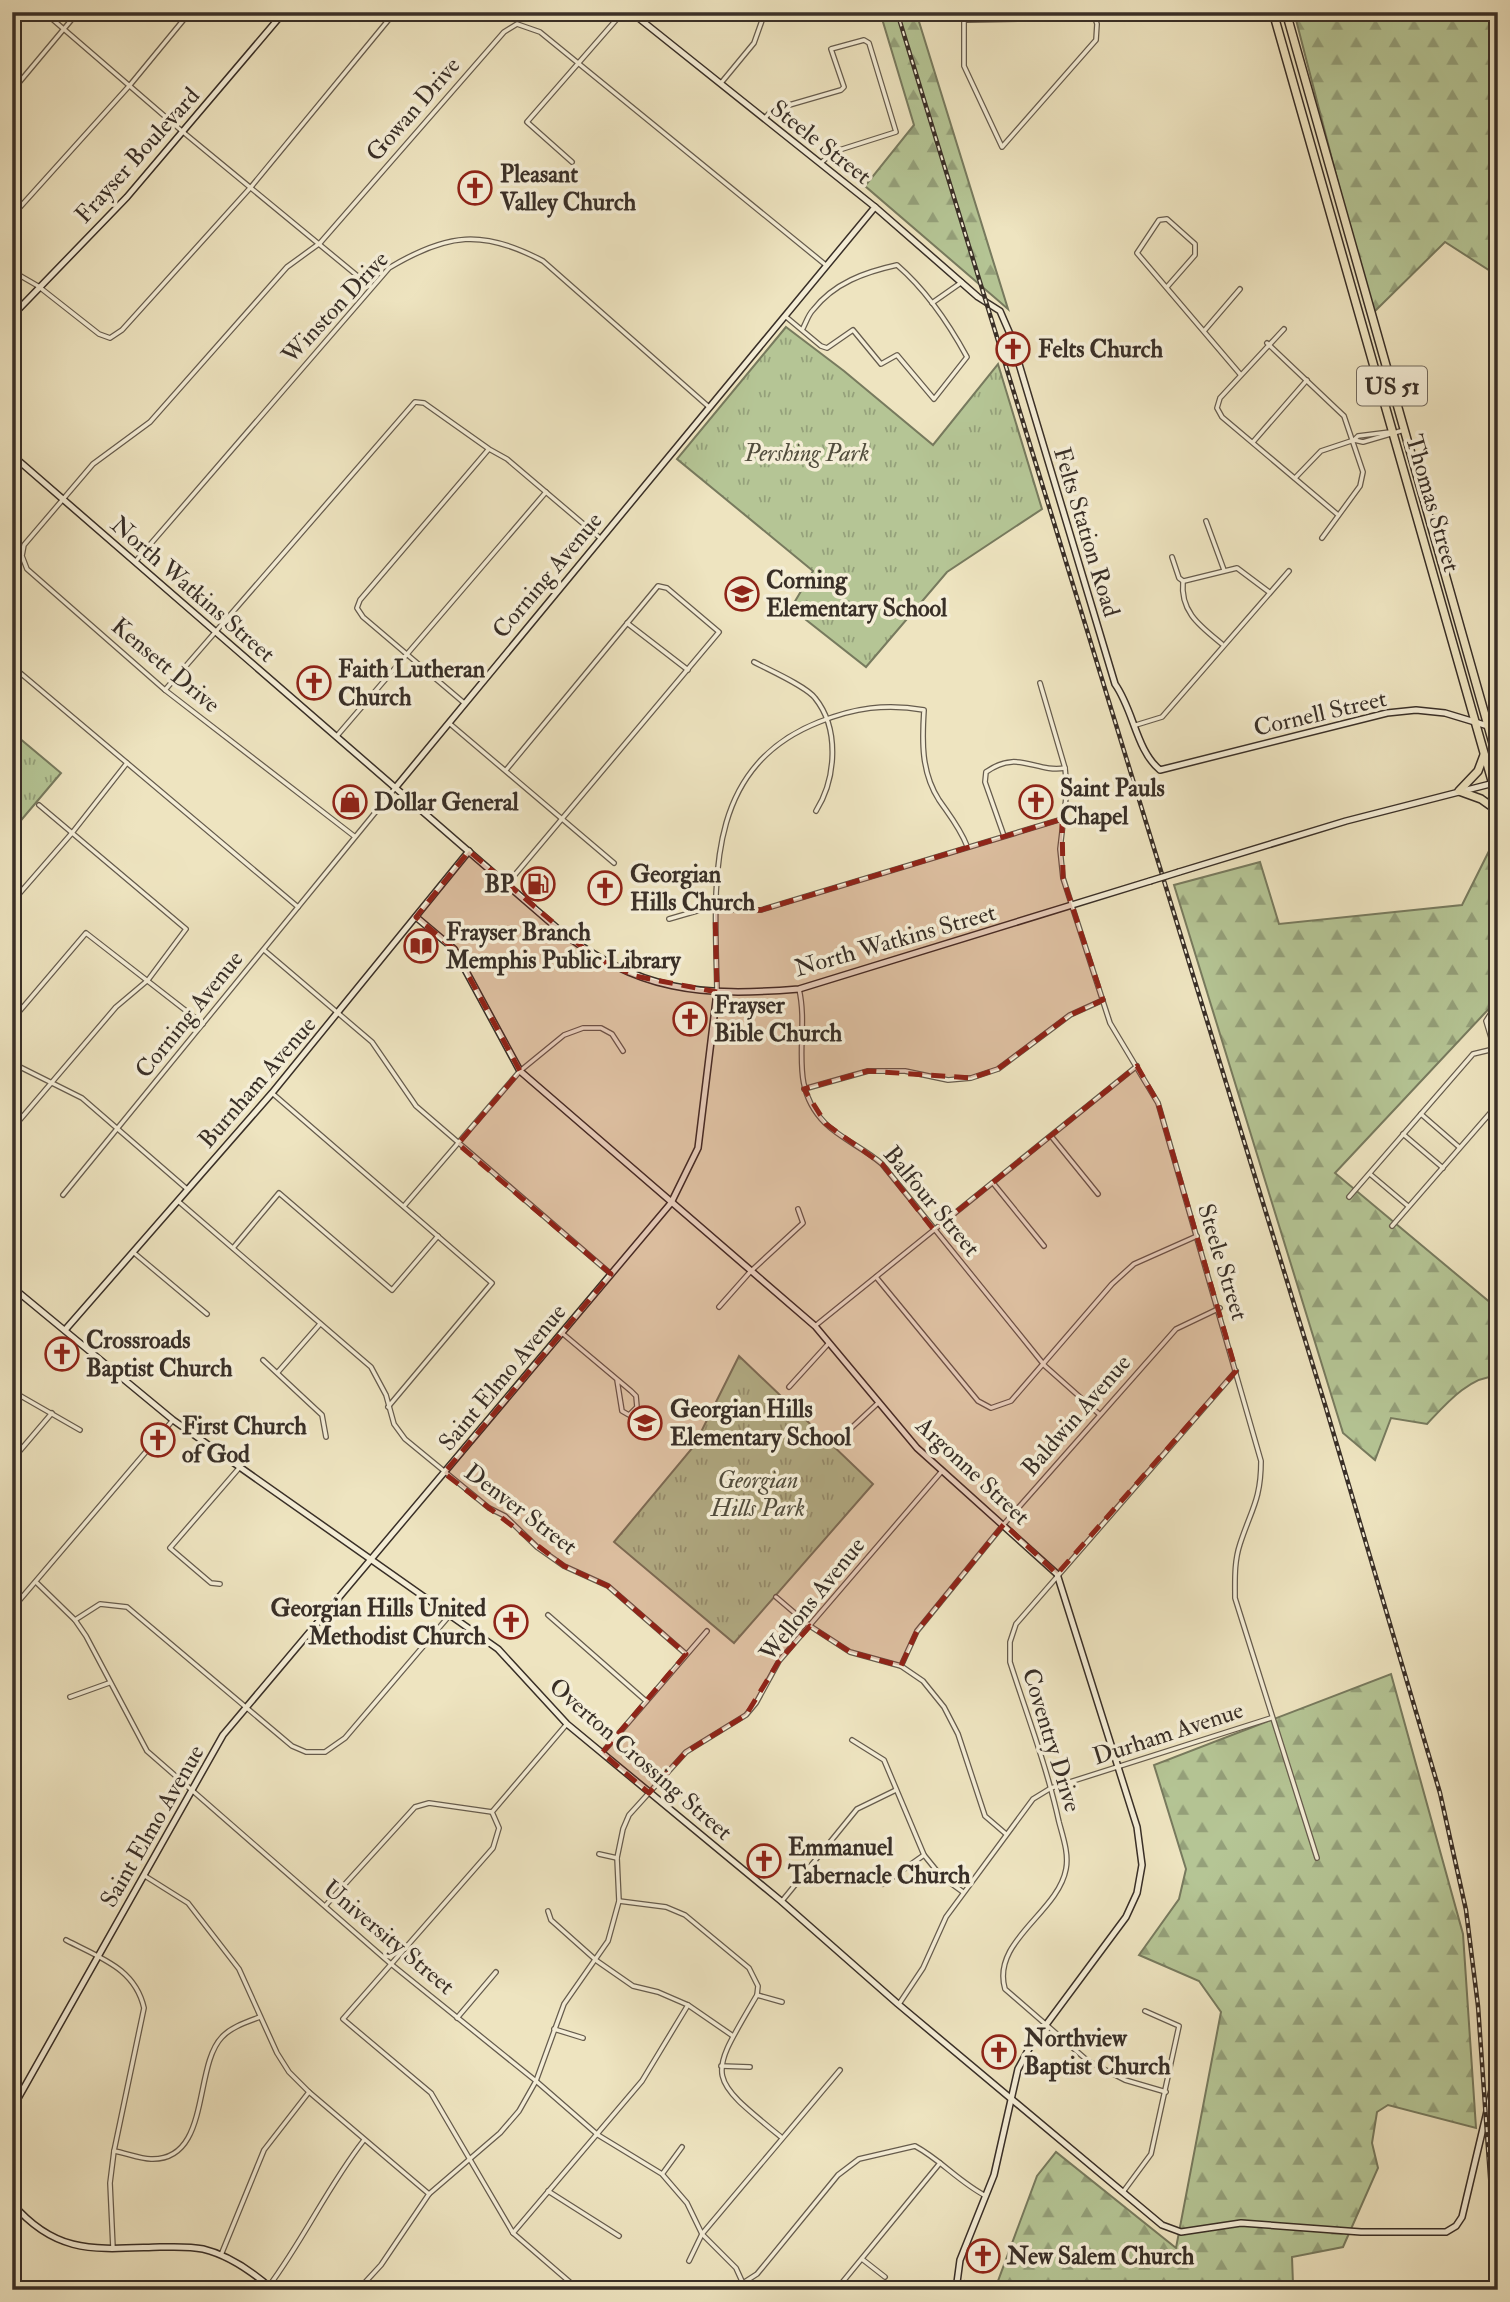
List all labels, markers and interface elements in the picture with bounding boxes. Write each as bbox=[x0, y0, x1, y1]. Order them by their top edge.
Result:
street label: Gowan Drive bbox=[360, 51, 467, 168]
street label: Frayser Boulevard bbox=[68, 81, 207, 230]
street label: Steele Street bbox=[764, 93, 878, 192]
place label: Pleasant Valley Church bbox=[499, 159, 637, 218]
church icon: Pleasant Valley Church bbox=[456, 169, 494, 207]
street label: Winston Drive bbox=[275, 244, 395, 371]
church icon: Felts Church bbox=[994, 330, 1032, 368]
place label: Felts Church bbox=[1038, 334, 1163, 365]
road number: US 51 bbox=[1357, 366, 1427, 406]
street label: Thomas Street bbox=[1398, 431, 1467, 576]
park label: Pershing Park bbox=[744, 438, 870, 469]
street label: Felts Station Road bbox=[1046, 444, 1127, 621]
street label: Corning Avenue bbox=[486, 506, 609, 645]
street label: North Watkins Street bbox=[104, 509, 282, 670]
place label: Corning Elementary School bbox=[766, 565, 948, 624]
school or university icon: Corning Elementary School bbox=[723, 575, 761, 613]
street label: Kensett Drive bbox=[105, 611, 226, 720]
place label: Faith Lutheran Church bbox=[338, 654, 486, 713]
church icon: Faith Lutheran Church bbox=[295, 664, 333, 702]
street label: Cornell Street bbox=[1251, 683, 1390, 744]
place label: Saint Pauls Chapel bbox=[1060, 773, 1165, 832]
shop icon: Dollar General bbox=[331, 783, 369, 821]
church icon: Saint Pauls Chapel bbox=[1017, 783, 1055, 821]
place label: Dollar General bbox=[374, 787, 520, 818]
place label: Georgian Hills Church bbox=[630, 859, 756, 918]
fuel station icon: BP bbox=[519, 865, 557, 903]
place label: BP bbox=[484, 869, 514, 900]
church icon: Georgian Hills Church bbox=[586, 869, 624, 907]
street label: North Watkins Street bbox=[791, 897, 1000, 984]
place label: Frayser Branch Memphis Public Library bbox=[445, 917, 682, 976]
library icon: Frayser Branch Memphis Public Library bbox=[402, 927, 440, 965]
street label: Corning Avenue bbox=[128, 944, 250, 1085]
place label: Frayser Bible Church bbox=[714, 990, 843, 1049]
church icon: Frayser Bible Church bbox=[671, 1000, 709, 1038]
street label: Burnham Avenue bbox=[192, 1010, 323, 1155]
street label: Balfour Street bbox=[876, 1140, 987, 1263]
street label: Steele Street bbox=[1190, 1200, 1255, 1324]
street label: Saint Elmo Avenue bbox=[432, 1297, 573, 1457]
place label: Crossroads Baptist Church bbox=[86, 1325, 233, 1384]
church icon: Crossroads Baptist Church bbox=[43, 1335, 81, 1373]
street label: Baldwin Avenue bbox=[1015, 1348, 1138, 1483]
place label: Georgian Hills Elementary School bbox=[670, 1394, 852, 1453]
school or university icon: Georgian Hills Elementary School bbox=[626, 1404, 664, 1442]
street label: Argonne Street bbox=[908, 1410, 1036, 1532]
place label: First Church of God bbox=[182, 1411, 307, 1470]
church icon: First Church of God bbox=[139, 1421, 177, 1459]
street label: Denver Street bbox=[458, 1457, 584, 1562]
park label: Georgian Hills Park bbox=[710, 1465, 805, 1524]
street label: Wellons Avenue bbox=[752, 1531, 872, 1669]
place label: Georgian Hills United Methodist Church bbox=[271, 1593, 486, 1652]
church icon: Georgian Hills United Methodist Church bbox=[492, 1603, 530, 1641]
street label: Coventry Drive bbox=[1015, 1665, 1088, 1816]
street label: Overton Crossing Street bbox=[543, 1671, 739, 1848]
street label: Durham Avenue bbox=[1089, 1695, 1247, 1772]
street label: Saint Elmo Avenue bbox=[93, 1739, 212, 1913]
place label: Emmanuel Tabernacle Church bbox=[787, 1832, 971, 1891]
church icon: Emmanuel Tabernacle Church bbox=[745, 1842, 783, 1880]
street label: University Street bbox=[316, 1873, 461, 2002]
place label: Northview Baptist Church bbox=[1023, 2023, 1171, 2082]
church icon: Northview Baptist Church bbox=[980, 2033, 1018, 2071]
church icon: New Salem Church bbox=[964, 2237, 1002, 2275]
place label: New Salem Church bbox=[1006, 2241, 1195, 2272]

